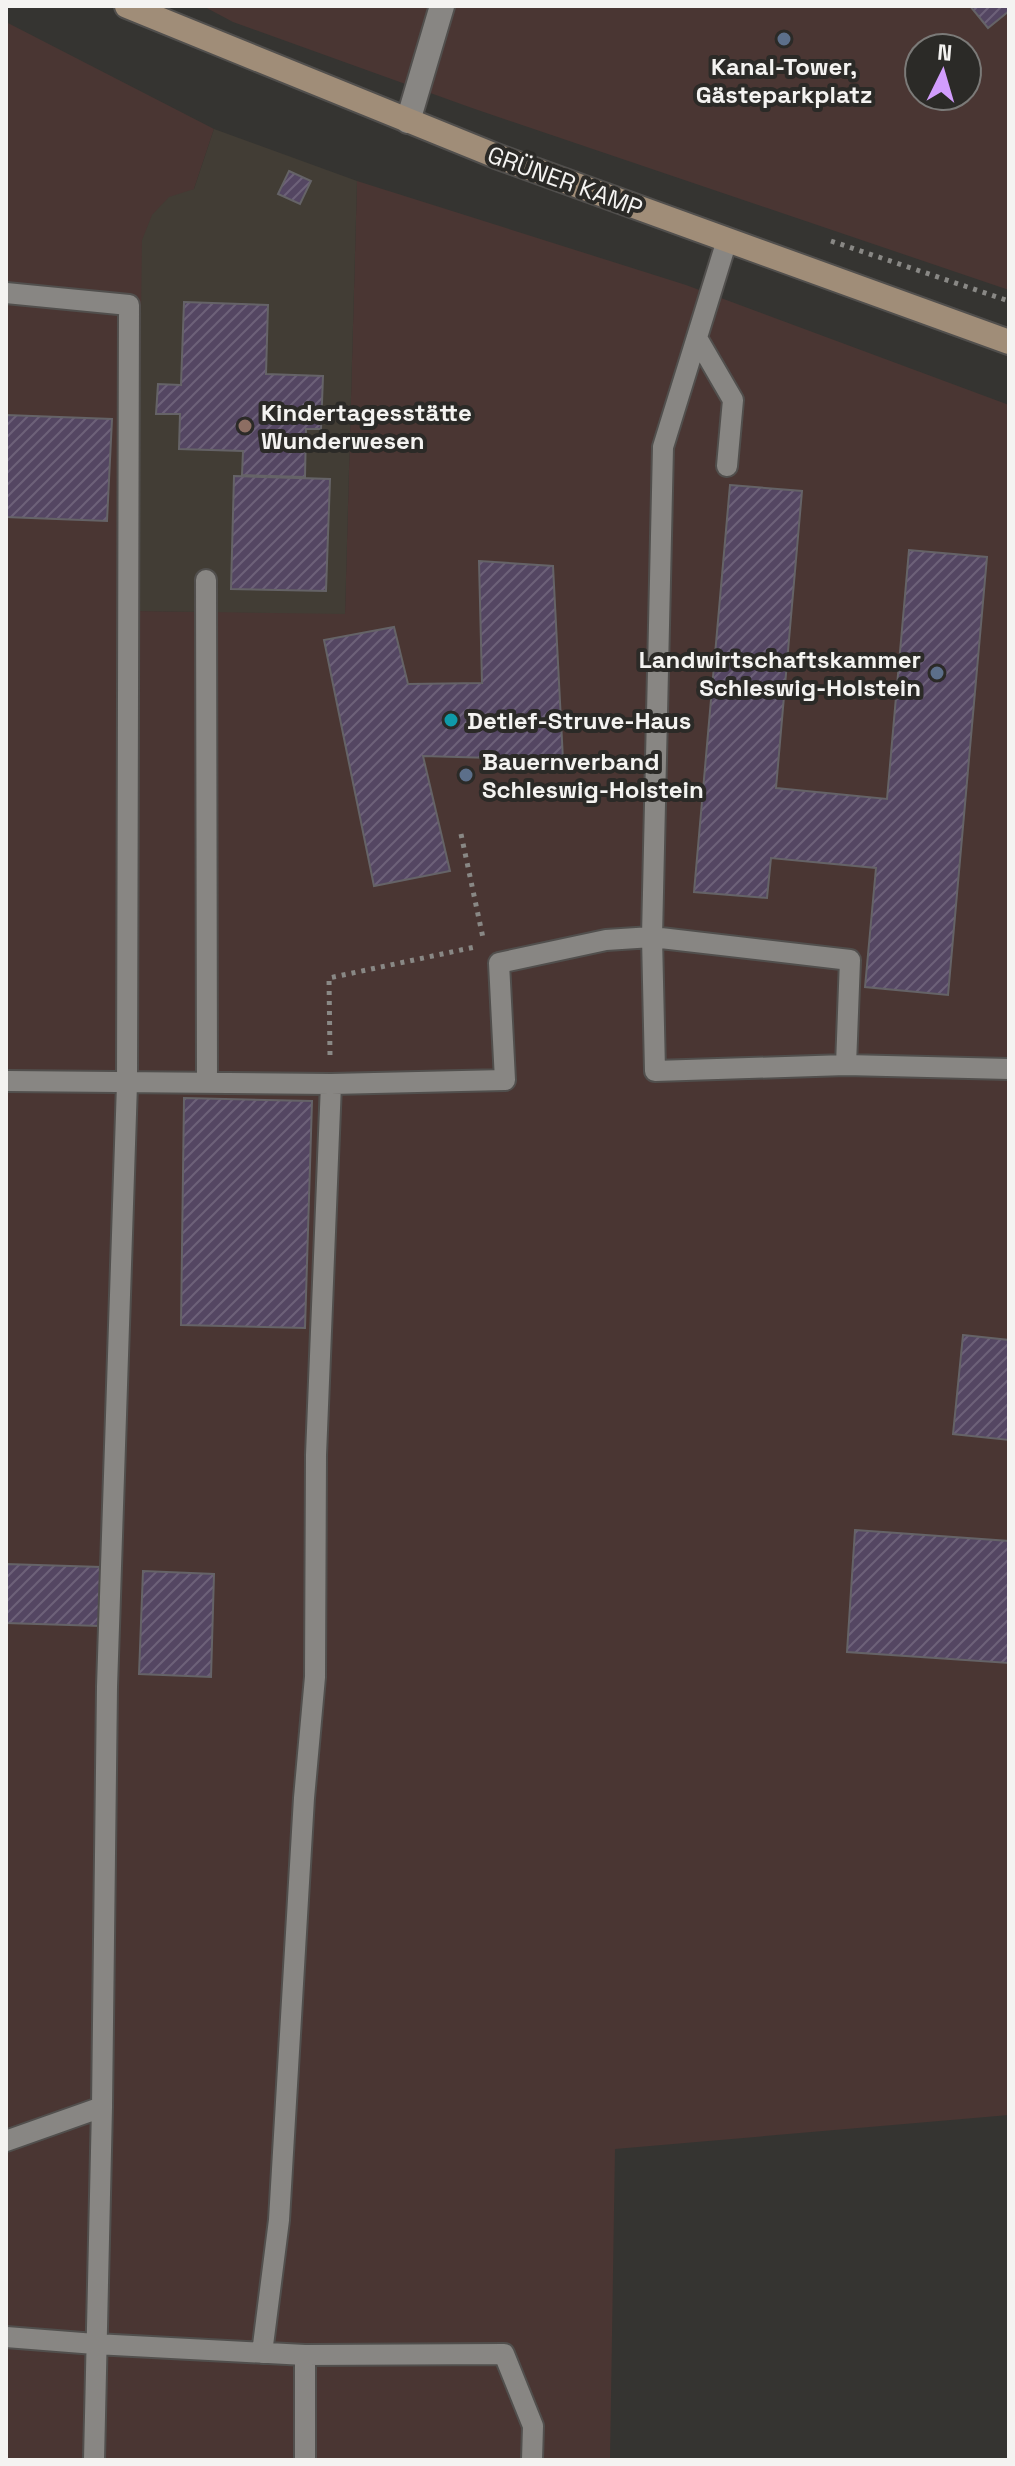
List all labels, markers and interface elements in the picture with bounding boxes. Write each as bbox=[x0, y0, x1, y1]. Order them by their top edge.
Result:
marker: Kanal-Tower, Gästeparkplatz bbox=[775, 30, 793, 48]
north arrow bbox=[903, 32, 983, 112]
text: N bbox=[936, 37, 953, 67]
place label: Kanal-Tower, Gästeparkplatz bbox=[696, 51, 872, 110]
street label: GRÜNER KAMP bbox=[483, 139, 647, 223]
place label: Kindertagesstätte Wunderwesen bbox=[261, 397, 472, 456]
marker: Kindertagesstätte Wunderwesen bbox=[236, 417, 254, 435]
place label: Landwirtschaftskammer Schleswig-Holstein bbox=[639, 644, 921, 703]
marker: Landwirtschaftskammer Schleswig-Holstein bbox=[928, 664, 946, 682]
place label: Detlef-Struve-Haus bbox=[467, 705, 691, 736]
marker: Detlef-Struve-Haus bbox=[442, 711, 460, 729]
place label: Bauernverband Schleswig-Holstein bbox=[482, 746, 704, 805]
marker: Bauernverband Schleswig-Holstein bbox=[457, 766, 475, 784]

